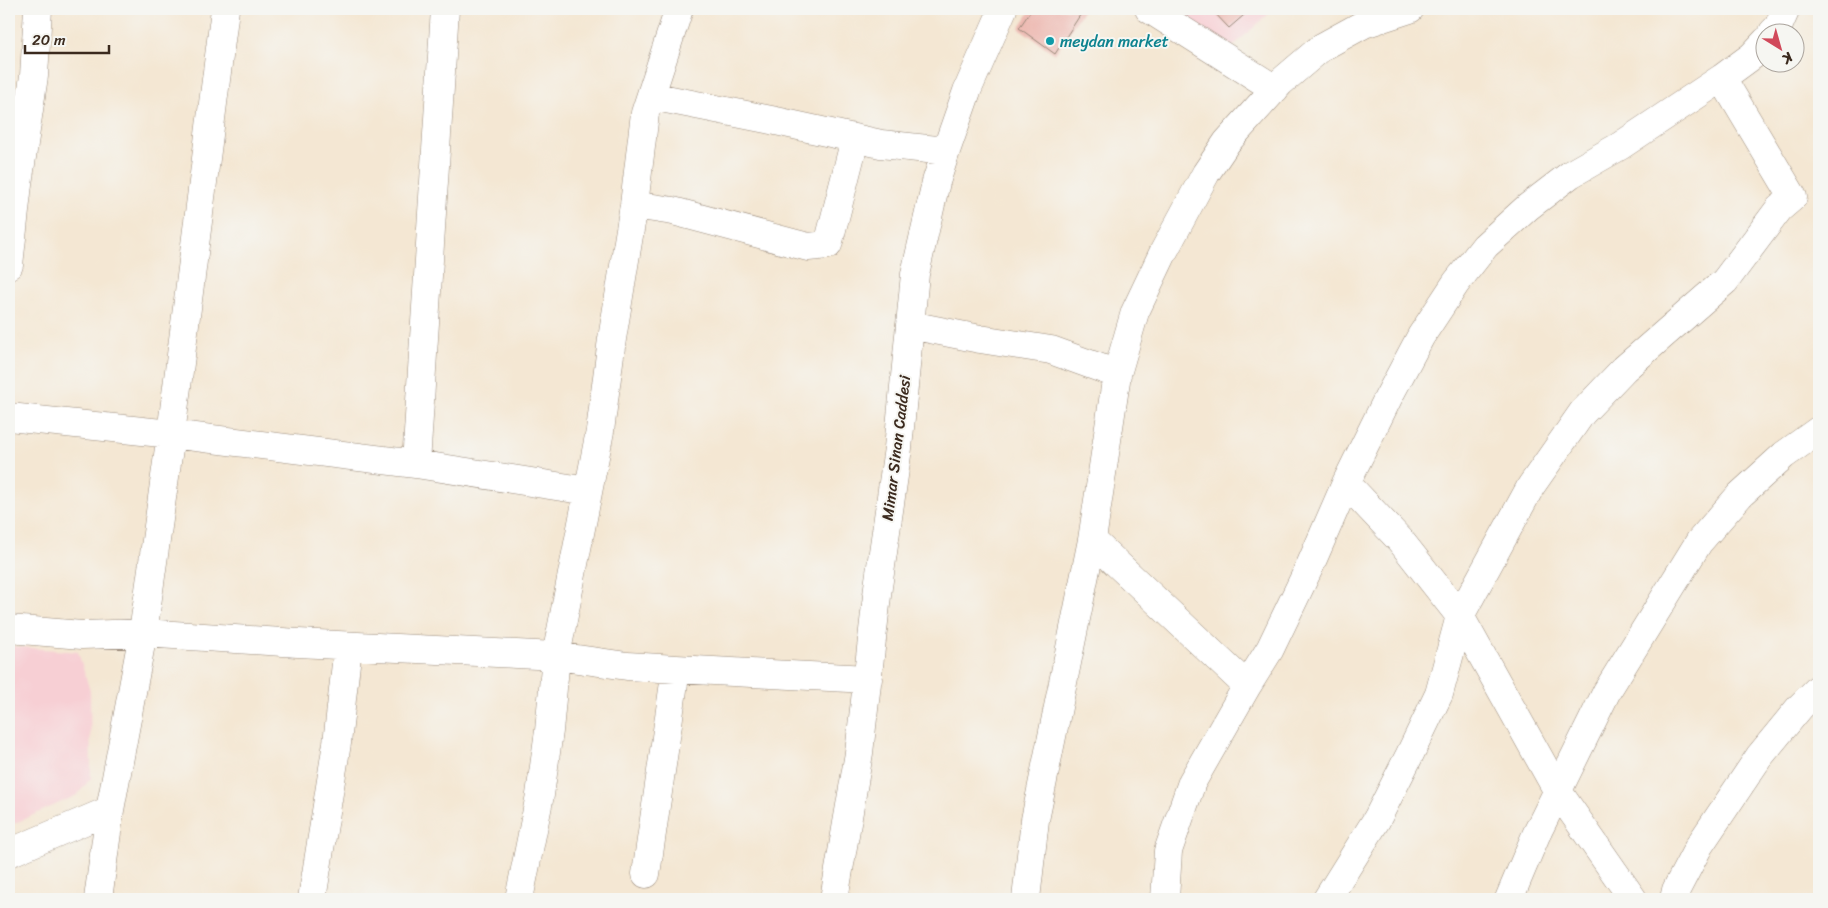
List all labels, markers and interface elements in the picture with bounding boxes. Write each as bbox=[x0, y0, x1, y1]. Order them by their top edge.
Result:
scale bar bbox=[25, 22, 109, 54]
north arrow bbox=[1756, 22, 1806, 72]
text: 20 m bbox=[32, 27, 66, 53]
place label: meydan market bbox=[1060, 27, 1169, 56]
marker: meydan market bbox=[1044, 35, 1056, 47]
text: K bbox=[1775, 45, 1799, 71]
street label: Mimar Sinan Caddesi bbox=[873, 373, 919, 522]

